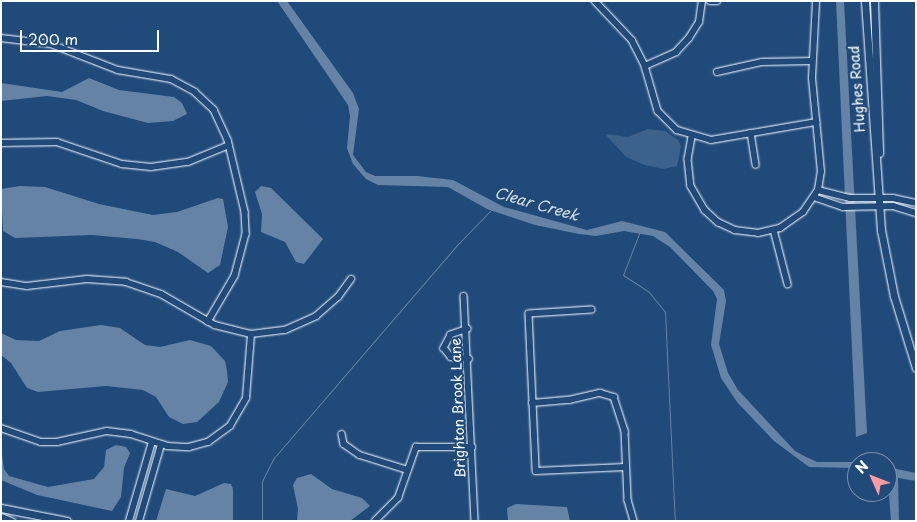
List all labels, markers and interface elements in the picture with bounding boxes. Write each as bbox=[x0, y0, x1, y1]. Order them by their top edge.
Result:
scale bar bbox=[22, 20, 161, 52]
text: 200 m bbox=[28, 27, 78, 50]
street label: Hughes Road bbox=[846, 45, 868, 133]
water label: Clear Creek bbox=[492, 182, 582, 224]
street label: Brighton Brook Lane bbox=[447, 337, 469, 479]
north arrow bbox=[847, 452, 897, 502]
text: N bbox=[850, 456, 873, 478]

